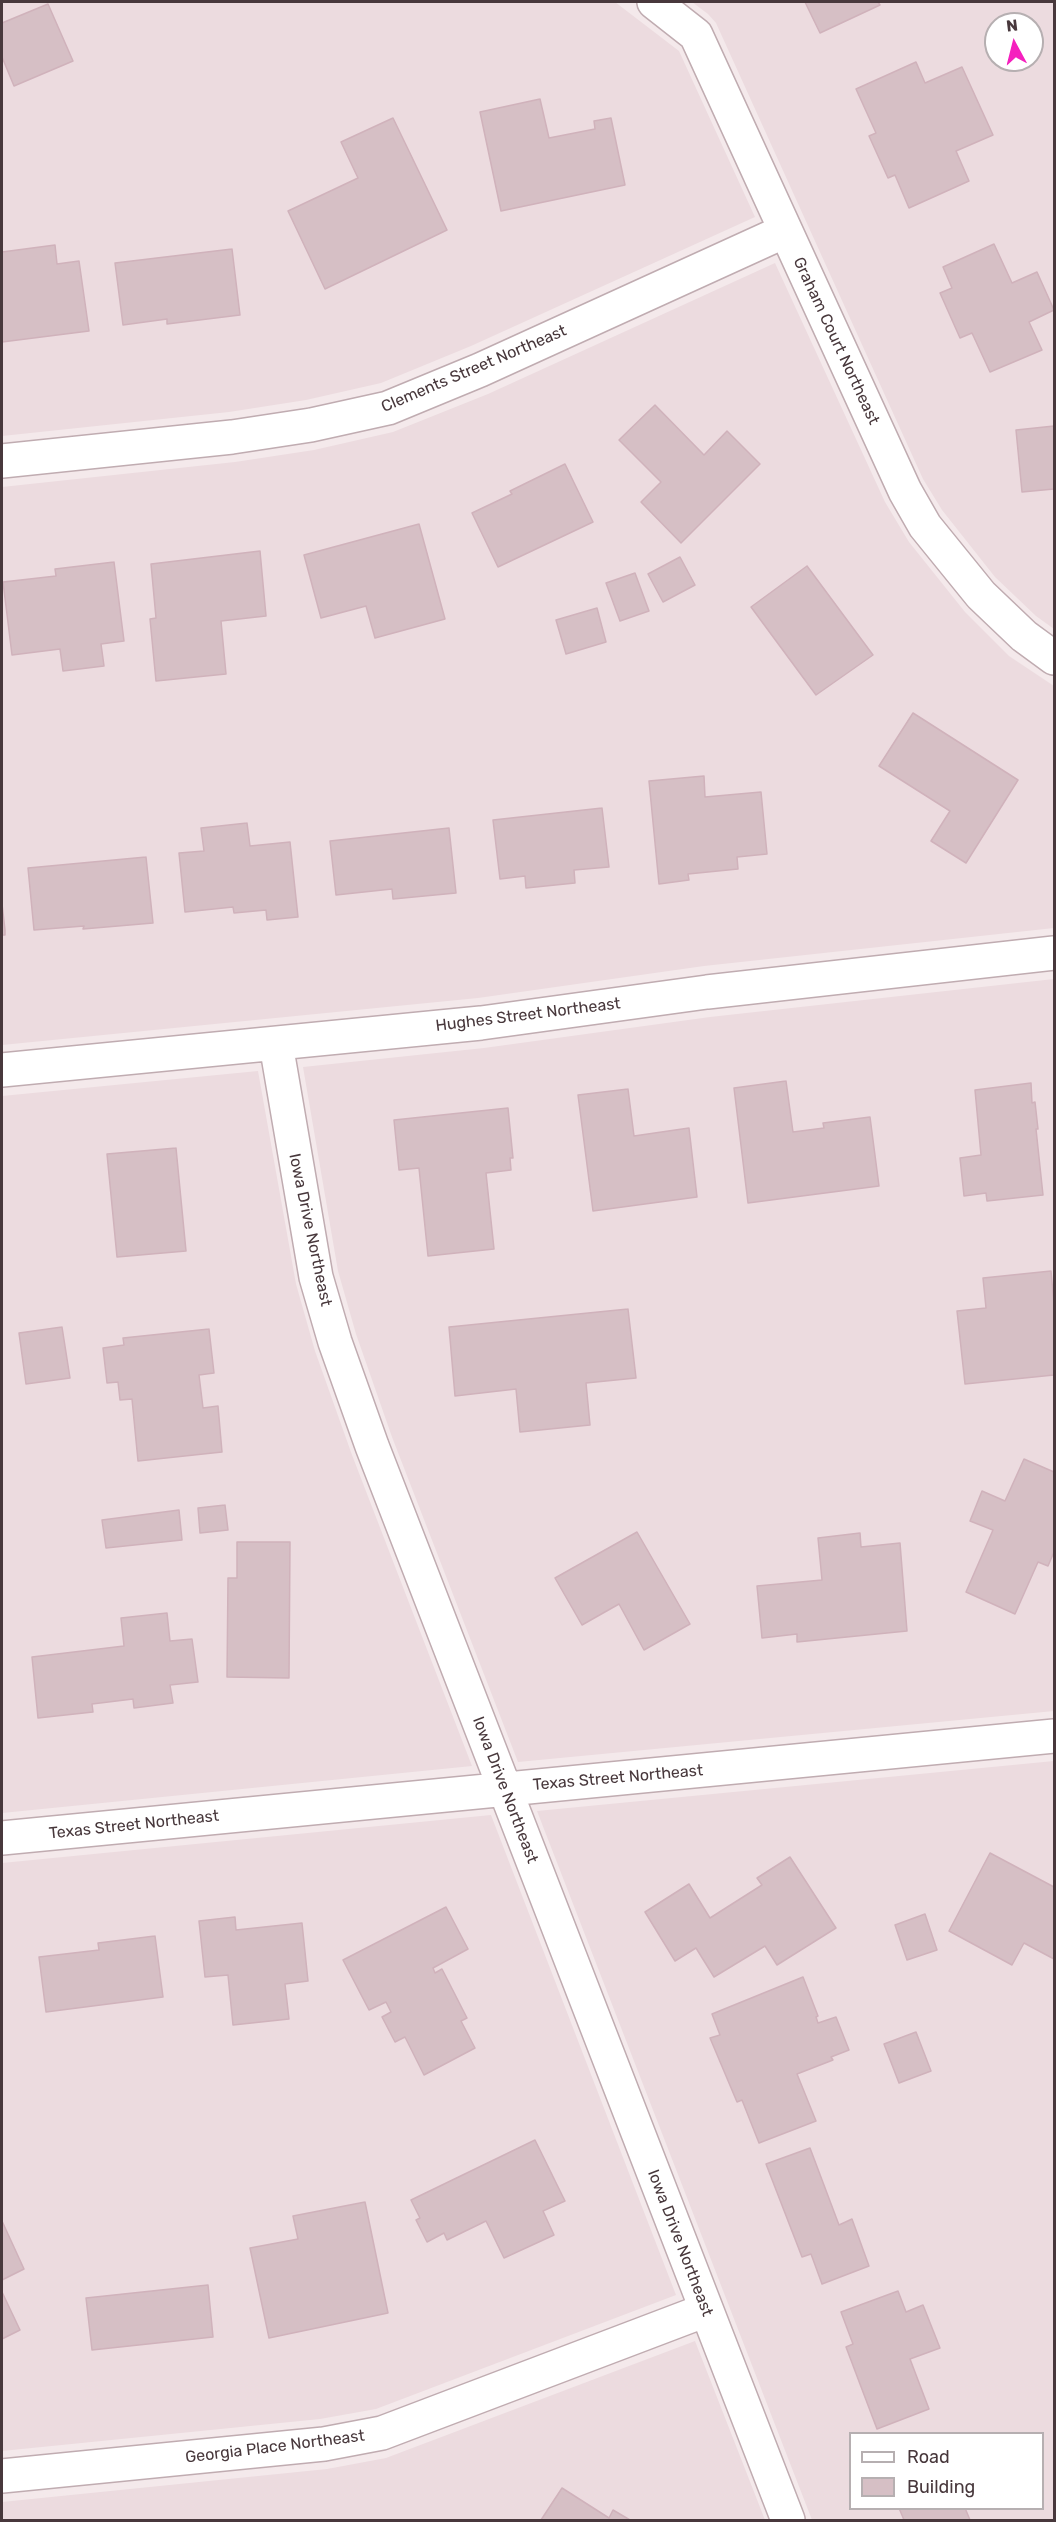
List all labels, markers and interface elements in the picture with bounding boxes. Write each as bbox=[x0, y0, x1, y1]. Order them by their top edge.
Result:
north arrow bbox=[984, 12, 1044, 72]
text: N bbox=[1005, 15, 1019, 36]
street label: Graham Court Northeast bbox=[789, 254, 883, 428]
street label: Clements Street Northeast bbox=[378, 321, 570, 417]
street label: Hughes Street Northeast bbox=[434, 994, 622, 1036]
street label: Iowa Drive Northeast bbox=[284, 1152, 336, 1308]
street label: Iowa Drive Northeast bbox=[468, 1714, 542, 1866]
street label: Texas Street Northeast bbox=[532, 1761, 704, 1795]
street label: Texas Street Northeast bbox=[48, 1807, 220, 1843]
street label: Iowa Drive Northeast bbox=[643, 2167, 717, 2319]
street label: Georgia Place Northeast bbox=[184, 2426, 366, 2468]
legend bbox=[849, 2432, 1044, 2510]
text: Road bbox=[907, 2446, 950, 2468]
text: Building bbox=[907, 2476, 975, 2498]

